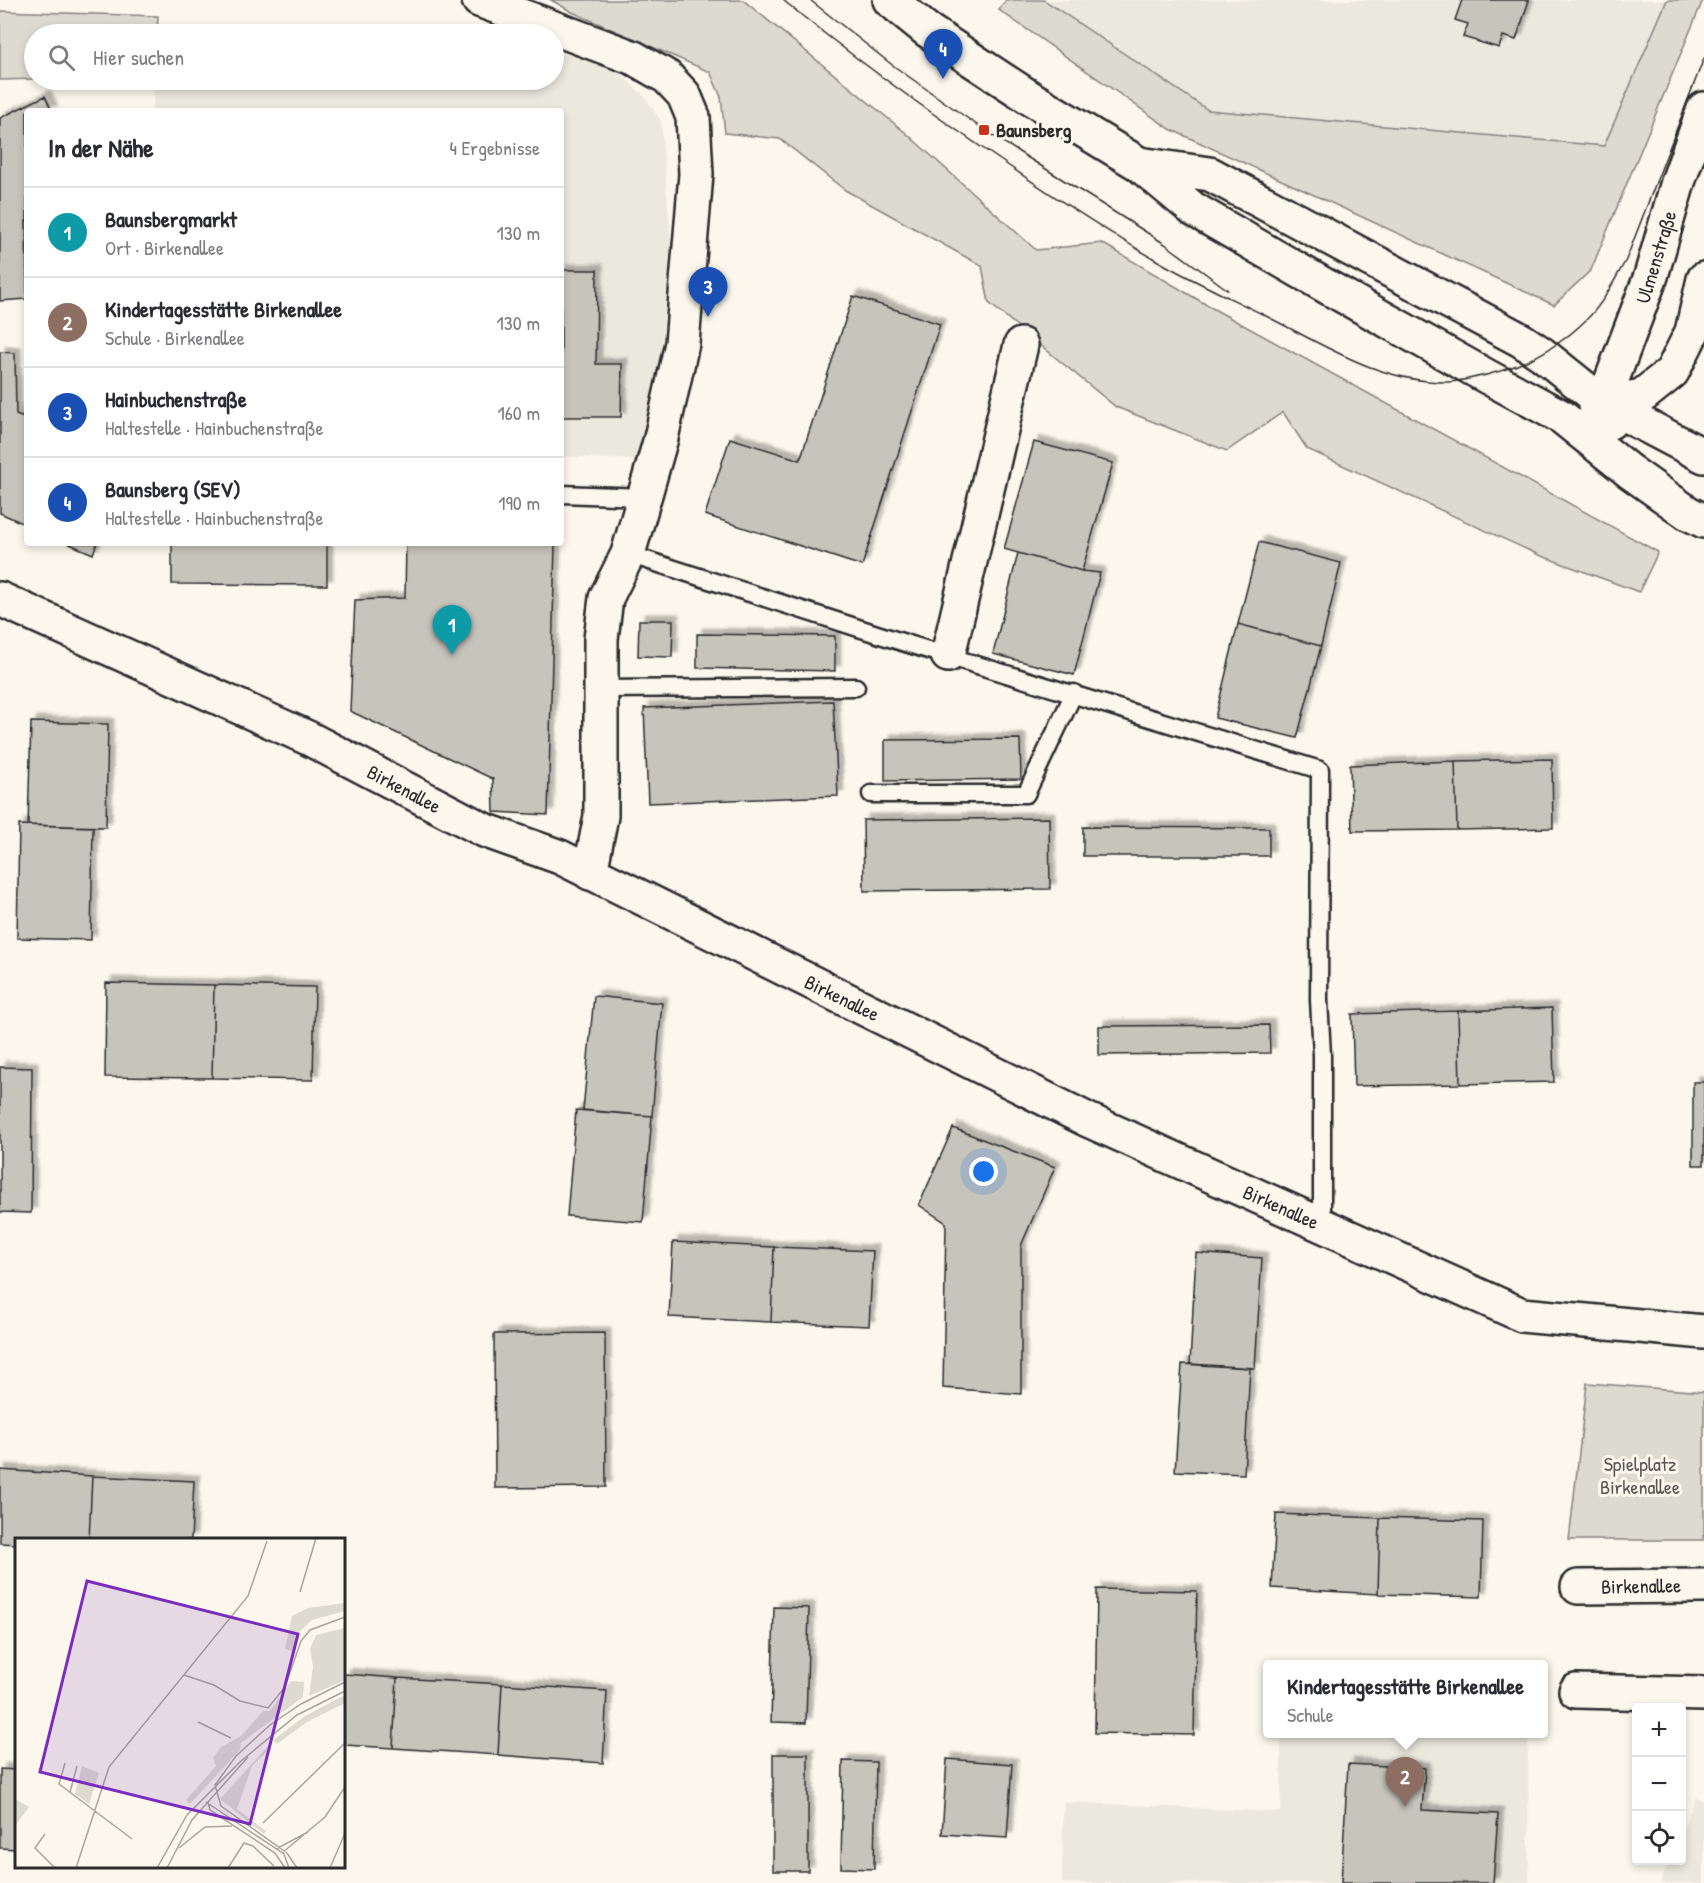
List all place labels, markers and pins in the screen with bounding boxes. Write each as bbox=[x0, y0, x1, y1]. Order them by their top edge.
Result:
pin: 4 bbox=[924, 29, 962, 79]
place label: Baunsberg bbox=[996, 116, 1072, 144]
marker: Baunsberg bbox=[977, 123, 991, 137]
pin: 3 bbox=[688, 268, 728, 317]
pin: 1 bbox=[432, 606, 472, 655]
pin: 2 bbox=[1386, 1758, 1424, 1807]

